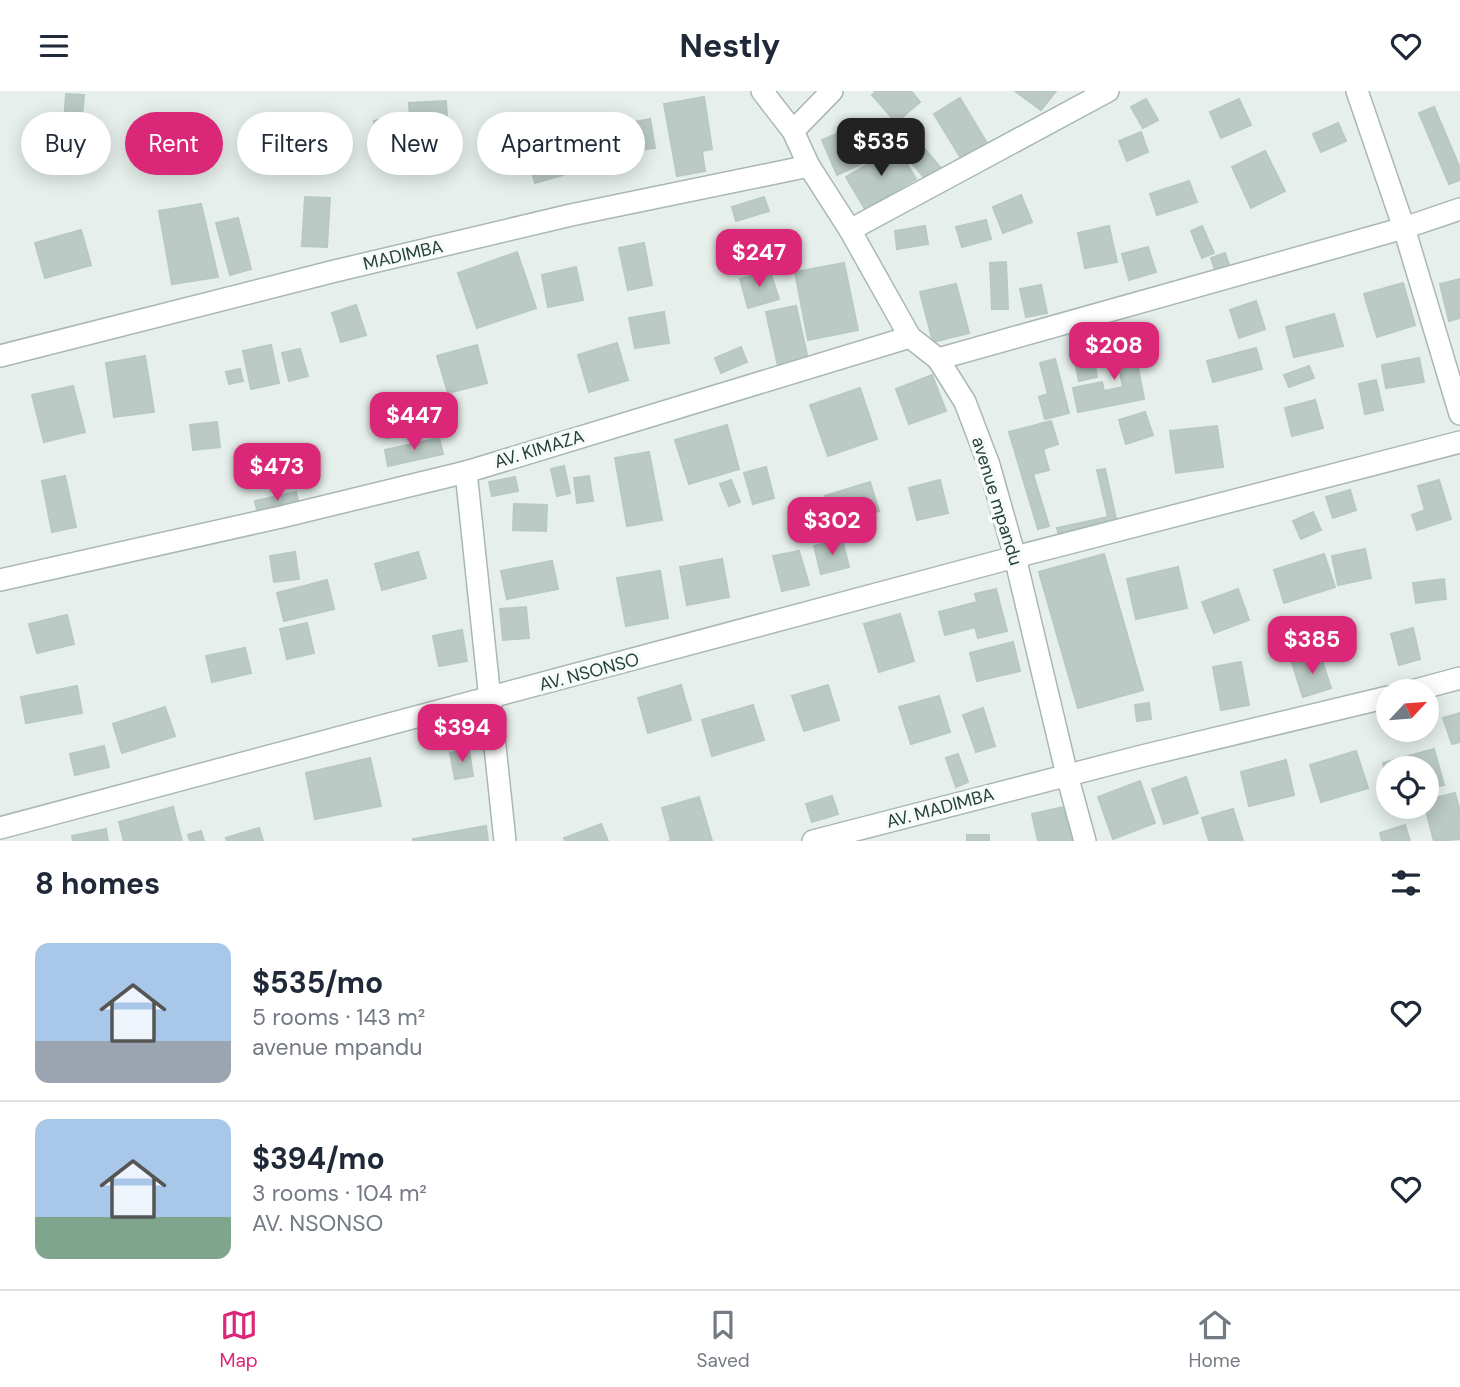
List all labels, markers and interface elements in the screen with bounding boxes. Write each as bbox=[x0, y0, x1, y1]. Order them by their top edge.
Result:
text: Nestly bbox=[680, 25, 780, 67]
icon: menu bbox=[35, 27, 73, 65]
icon: heart bbox=[1387, 27, 1425, 65]
chip: Buy bbox=[21, 112, 111, 175]
chip: Rent bbox=[125, 112, 223, 175]
chip: Filters bbox=[237, 112, 353, 175]
chip: New bbox=[367, 112, 463, 175]
chip: Apartment bbox=[477, 112, 645, 175]
pin: $535 bbox=[840, 119, 922, 178]
text: $535 bbox=[853, 126, 909, 156]
pin: $247 bbox=[718, 229, 800, 289]
street label: MADIMBA bbox=[361, 234, 445, 276]
text: $247 bbox=[732, 237, 786, 267]
pin: $208 bbox=[1073, 323, 1155, 382]
text: $208 bbox=[1085, 330, 1143, 360]
pin: $447 bbox=[373, 393, 455, 452]
text: $447 bbox=[386, 400, 442, 430]
street label: AV. KIMAZA bbox=[491, 424, 587, 474]
street label: avenue mpandu bbox=[966, 434, 1028, 568]
pin: $473 bbox=[236, 443, 318, 503]
text: $473 bbox=[250, 451, 304, 481]
pin: $302 bbox=[791, 497, 873, 557]
text: $302 bbox=[803, 505, 861, 535]
pin: $385 bbox=[1271, 617, 1353, 676]
text: $385 bbox=[1284, 624, 1340, 654]
street label: AV. NSONSO bbox=[536, 647, 642, 697]
north arrow bbox=[1376, 679, 1438, 742]
map controls bbox=[1376, 679, 1439, 819]
pin: $394 bbox=[421, 705, 503, 764]
text: $394 bbox=[434, 712, 490, 742]
button: locate bbox=[1376, 756, 1439, 819]
street label: AV. MADIMBA bbox=[883, 782, 997, 834]
text: 8 homes bbox=[35, 864, 160, 903]
icon: filters bbox=[1387, 864, 1425, 902]
text: $535/mo bbox=[252, 963, 383, 1002]
icon: home bbox=[91, 971, 175, 1055]
icon: heart bbox=[1387, 994, 1425, 1032]
text: 5 rooms · 143 m² bbox=[252, 1002, 425, 1032]
text: avenue mpandu bbox=[252, 1032, 422, 1062]
text: $394/mo bbox=[252, 1139, 385, 1178]
icon: home bbox=[91, 1147, 175, 1231]
icon: heart bbox=[1387, 1170, 1425, 1208]
text: 3 rooms · 104 m² bbox=[252, 1178, 427, 1208]
text: AV. NSONSO bbox=[252, 1208, 383, 1238]
tab: Map bbox=[219, 1306, 258, 1373]
tab: Saved bbox=[697, 1306, 750, 1373]
tab: Home bbox=[1189, 1306, 1241, 1373]

